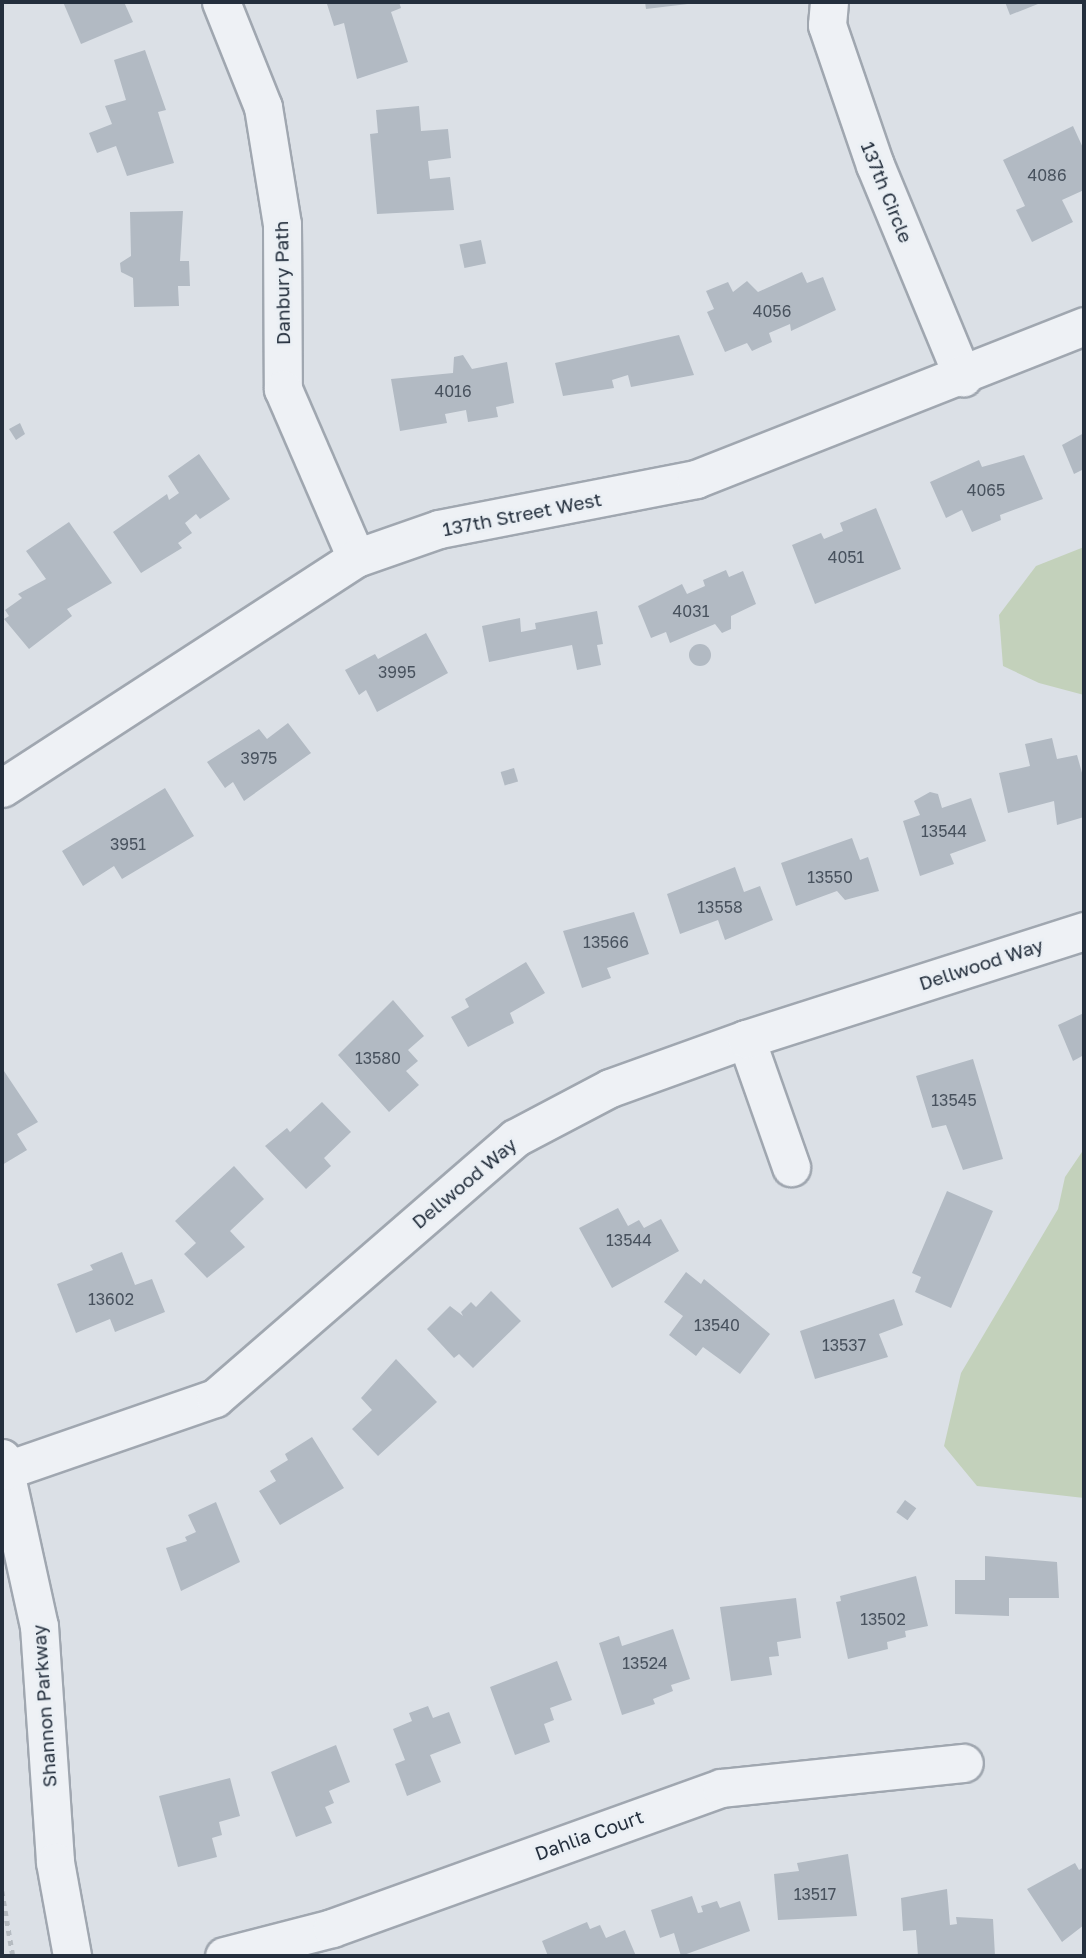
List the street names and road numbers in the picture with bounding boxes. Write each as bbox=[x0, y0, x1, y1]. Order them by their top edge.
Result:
street label: 137th Circle bbox=[856, 138, 918, 246]
street label: Danbury Path bbox=[270, 221, 294, 345]
street label: 137th Street West bbox=[441, 487, 603, 541]
street label: Dellwood Way bbox=[916, 933, 1046, 995]
street label: Dellwood Way bbox=[407, 1133, 521, 1233]
street label: Shannon Parkway bbox=[27, 1624, 61, 1788]
street label: Dahlia Court bbox=[532, 1805, 646, 1865]

